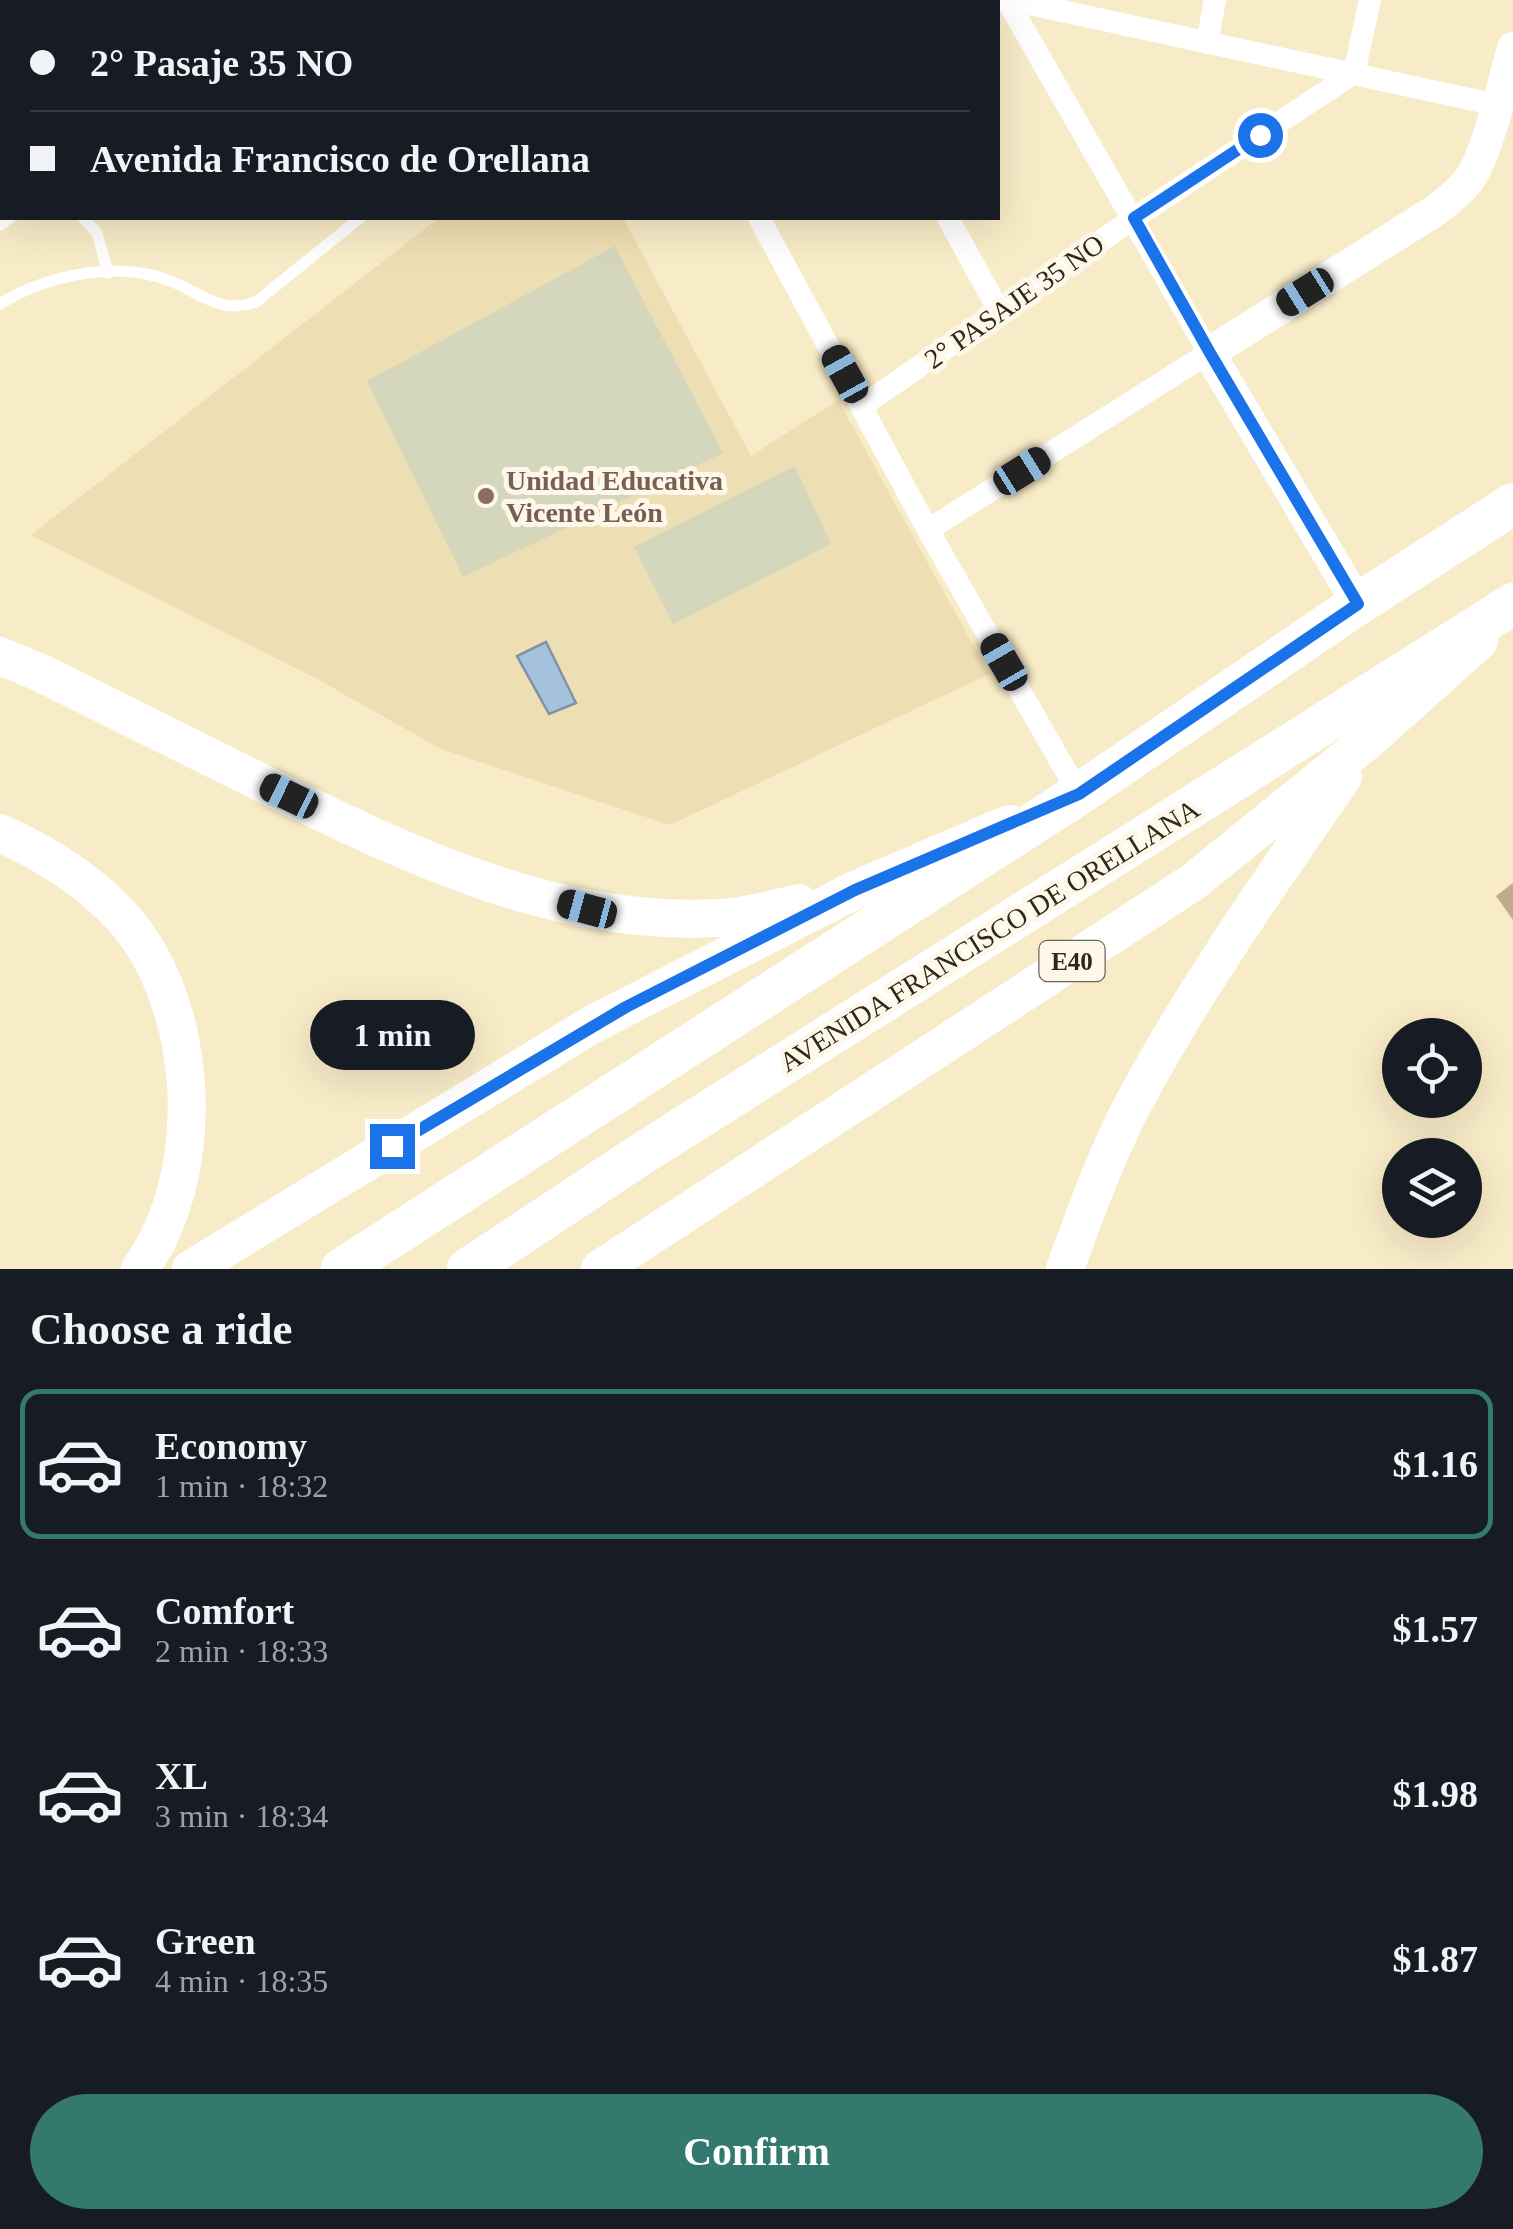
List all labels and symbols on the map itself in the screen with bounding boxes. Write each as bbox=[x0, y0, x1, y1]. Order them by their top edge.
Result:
route start bbox=[1238, 113, 1283, 158]
street label: 2° PASAJE 35 NO bbox=[919, 228, 1110, 375]
car bbox=[1272, 263, 1338, 321]
car bbox=[817, 340, 873, 408]
car bbox=[989, 442, 1055, 500]
place label: Unidad Educativa Vicente León bbox=[506, 465, 723, 528]
marker: Unidad Educativa Vicente León bbox=[475, 485, 497, 507]
car bbox=[976, 629, 1032, 695]
car bbox=[255, 769, 323, 823]
street label: AVENIDA FRANCISCO DE ORELLANA bbox=[774, 792, 1205, 1078]
car bbox=[554, 887, 620, 931]
road number: E40 bbox=[1040, 941, 1104, 981]
callout: 1 min bbox=[310, 1001, 474, 1071]
route end bbox=[370, 1124, 415, 1169]

